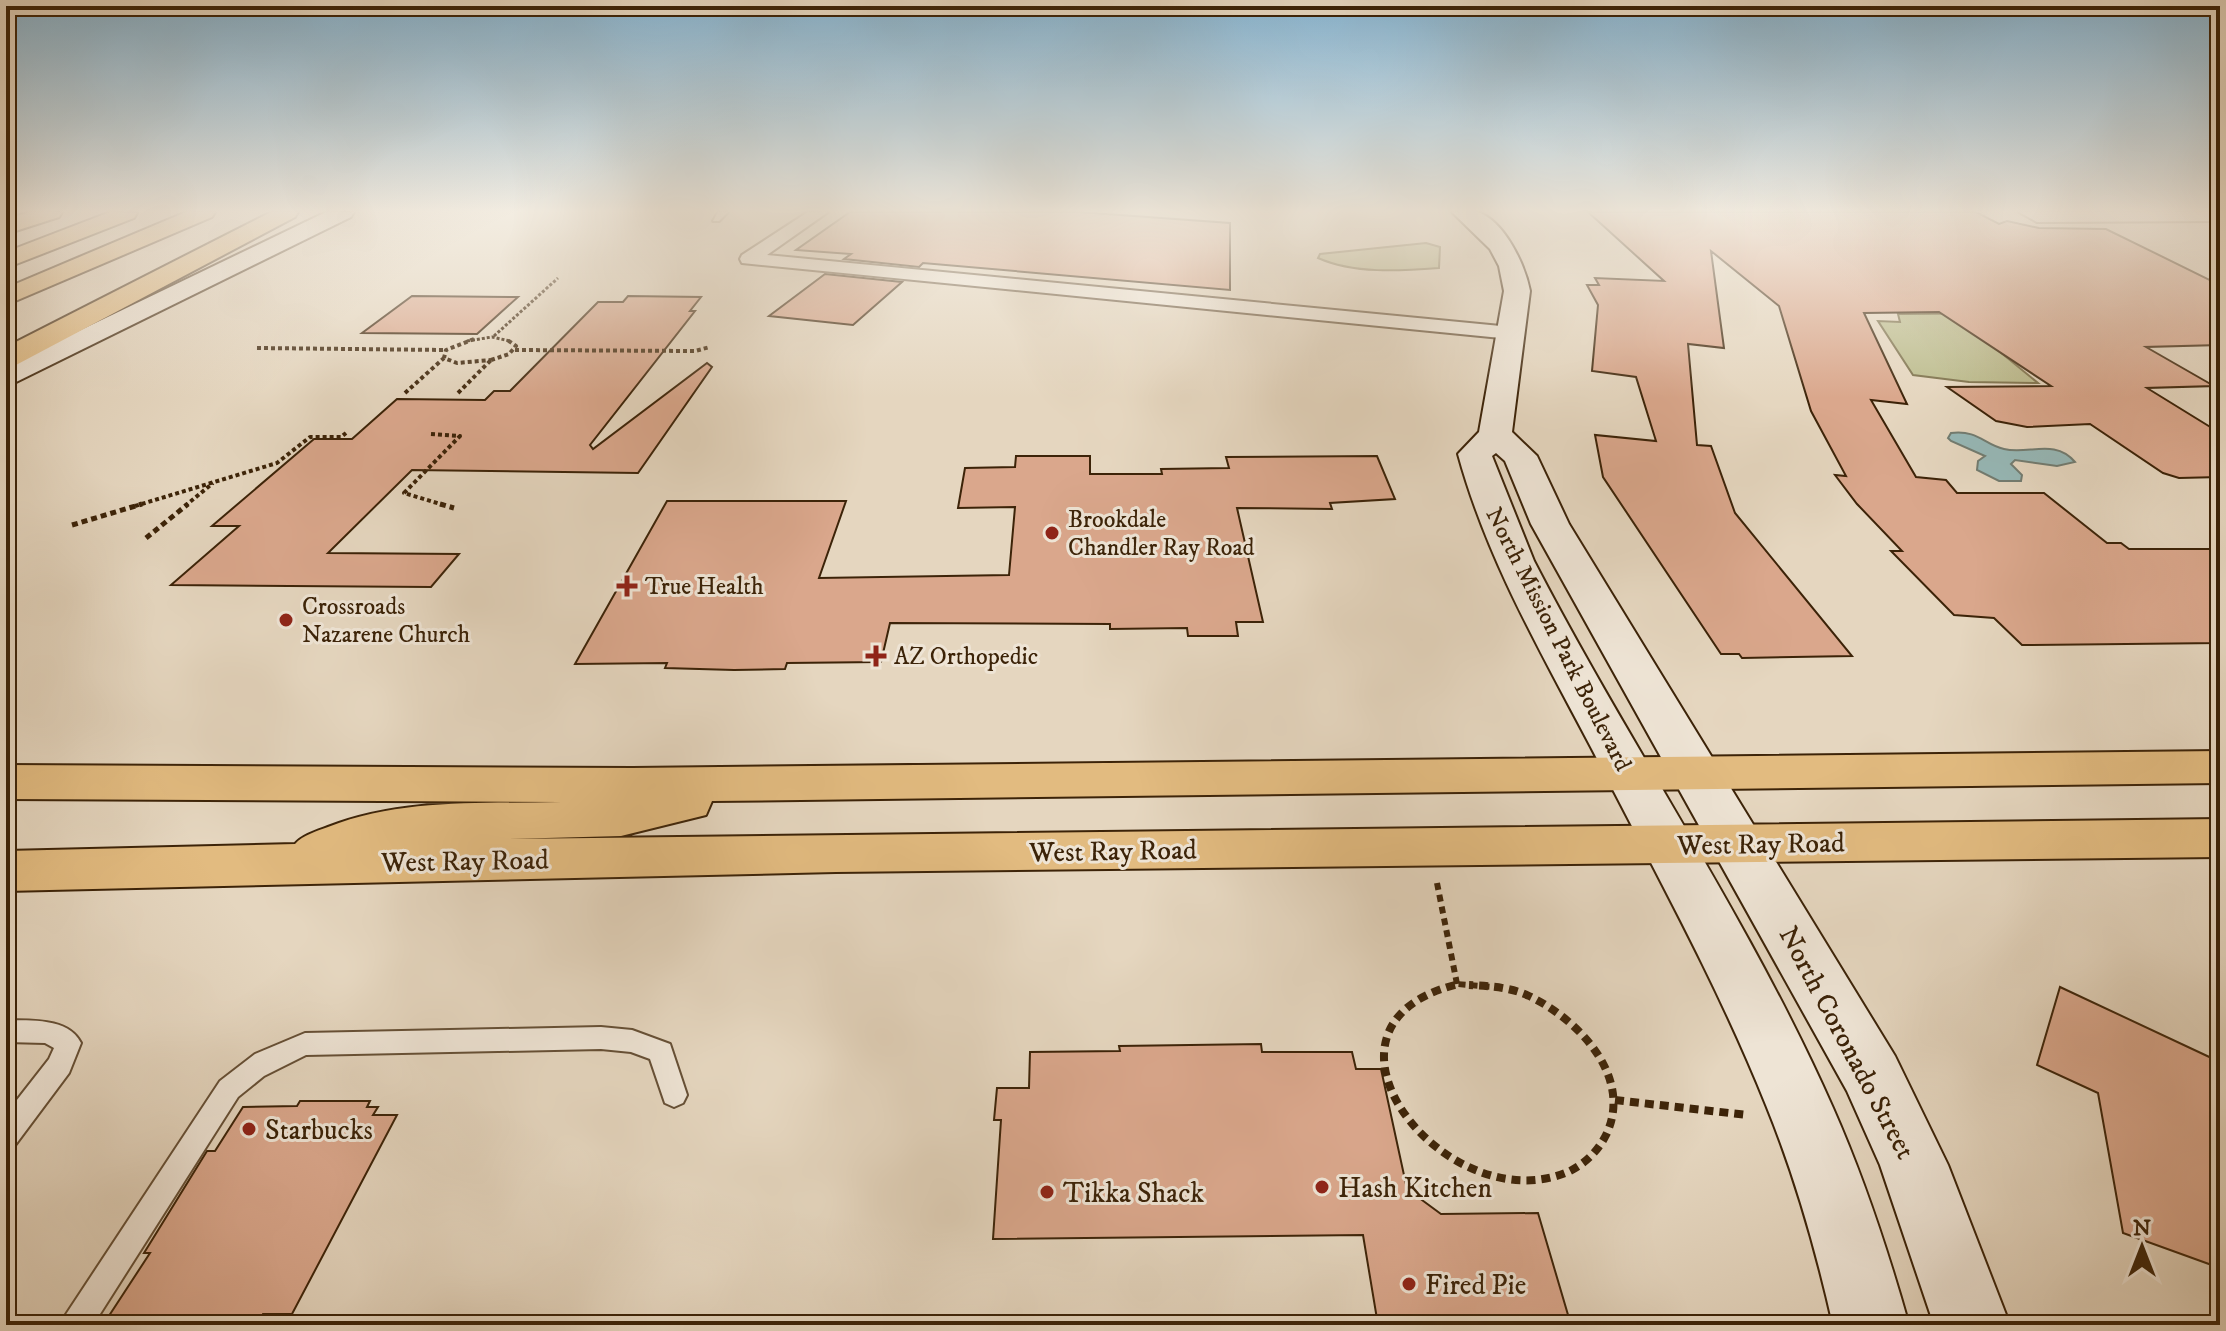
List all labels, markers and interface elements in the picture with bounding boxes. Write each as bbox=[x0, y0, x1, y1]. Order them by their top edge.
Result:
street label: North Mission Park Boulevard bbox=[1478, 503, 1638, 776]
place label: Brookdale Chandler Ray Road bbox=[1068, 505, 1255, 563]
marker: Brookdale Chandler Ray Road bbox=[1043, 524, 1061, 542]
place label: True Health bbox=[645, 572, 764, 602]
marker: True Health bbox=[616, 575, 638, 597]
place label: Crossroads Nazarene Church bbox=[302, 592, 471, 650]
marker: Crossroads Nazarene Church bbox=[277, 611, 295, 629]
place label: AZ Orthopedic bbox=[894, 642, 1038, 672]
marker: AZ Orthopedic bbox=[865, 645, 887, 667]
street label: West Ray Road bbox=[1676, 826, 1845, 863]
street label: West Ray Road bbox=[1028, 833, 1197, 870]
street label: West Ray Road bbox=[380, 843, 549, 880]
street label: North Coronado Street bbox=[1771, 920, 1923, 1165]
place label: Starbucks bbox=[265, 1113, 373, 1148]
marker: Starbucks bbox=[240, 1120, 258, 1138]
place label: Hash Kitchen bbox=[1338, 1171, 1492, 1206]
place label: Tikka Shack bbox=[1063, 1176, 1204, 1211]
marker: Hash Kitchen bbox=[1313, 1178, 1331, 1196]
marker: Tikka Shack bbox=[1038, 1183, 1056, 1201]
north arrow bbox=[2102, 1207, 2182, 1287]
text: N bbox=[2133, 1215, 2151, 1242]
place label: Fired Pie bbox=[1425, 1268, 1526, 1303]
marker: Fired Pie bbox=[1400, 1275, 1418, 1293]

